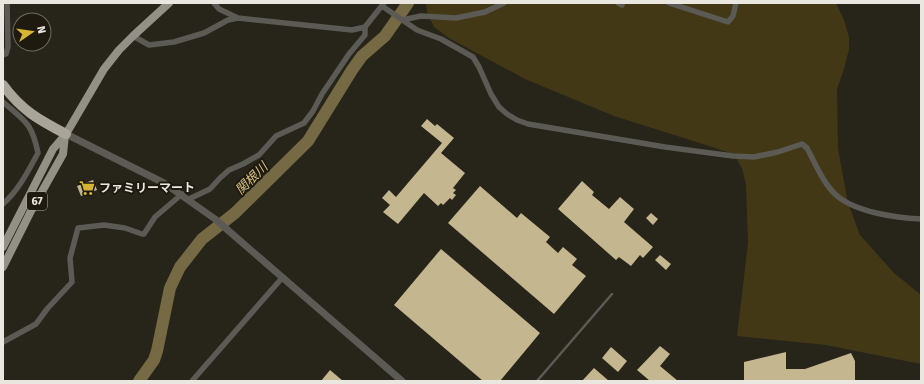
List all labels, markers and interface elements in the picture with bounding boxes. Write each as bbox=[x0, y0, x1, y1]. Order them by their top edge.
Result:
north arrow bbox=[12, 12, 52, 52]
text: N bbox=[34, 25, 48, 35]
water label: 関根川 bbox=[232, 158, 272, 197]
supermarket icon: ファミリーマート bbox=[78, 179, 96, 197]
place label: ファミリーマート bbox=[99, 181, 195, 195]
road number: 67 bbox=[27, 192, 47, 210]

